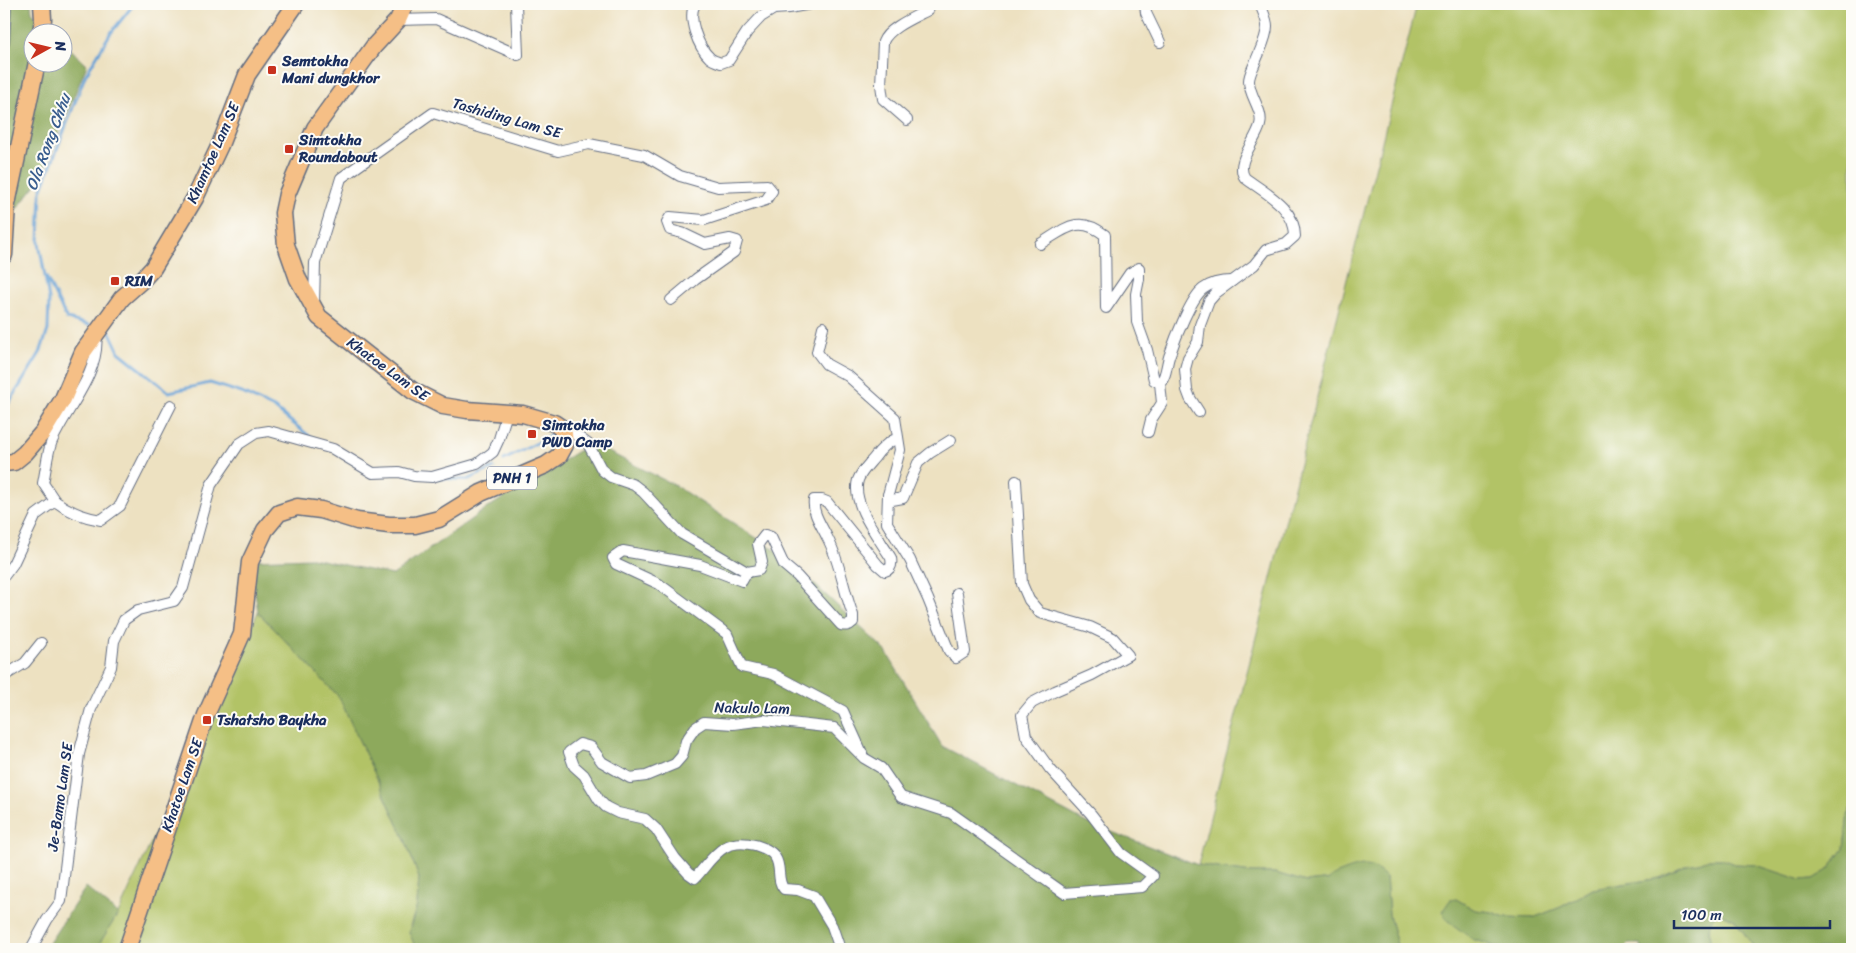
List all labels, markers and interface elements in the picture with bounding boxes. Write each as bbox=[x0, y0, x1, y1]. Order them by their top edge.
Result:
north arrow bbox=[22, 22, 72, 72]
text: N bbox=[47, 39, 73, 53]
place label: Semtokha Mani dungkhor bbox=[281, 48, 381, 91]
marker: Semtokha Mani dungkhor bbox=[266, 64, 278, 76]
water label: Ola Rong Chhu bbox=[17, 87, 80, 194]
street label: Tashiding Lam SE bbox=[449, 90, 566, 146]
street label: Khamtoe Lam SE bbox=[179, 97, 248, 208]
place label: Simtokha Roundabout bbox=[298, 127, 378, 170]
marker: Simtokha Roundabout bbox=[283, 143, 295, 155]
place label: RIM bbox=[124, 268, 153, 294]
marker: RIM bbox=[109, 275, 121, 287]
street label: Khatoe Lam SE bbox=[341, 330, 436, 409]
place label: Simtokha PWD Camp bbox=[541, 412, 612, 455]
marker: Simtokha PWD Camp bbox=[526, 428, 538, 440]
road number: PNH 1 bbox=[487, 466, 537, 489]
street label: Nakulo Lam bbox=[714, 694, 790, 722]
place label: Tshatsho Baykha bbox=[217, 707, 327, 733]
marker: Tshatsho Baykha bbox=[201, 714, 213, 726]
street label: Khatoe Lam SE bbox=[154, 733, 211, 835]
street label: Je-Bamo Lam SE bbox=[39, 739, 81, 854]
scale bar bbox=[1674, 898, 1830, 930]
text: 100 m bbox=[1681, 902, 1722, 928]

